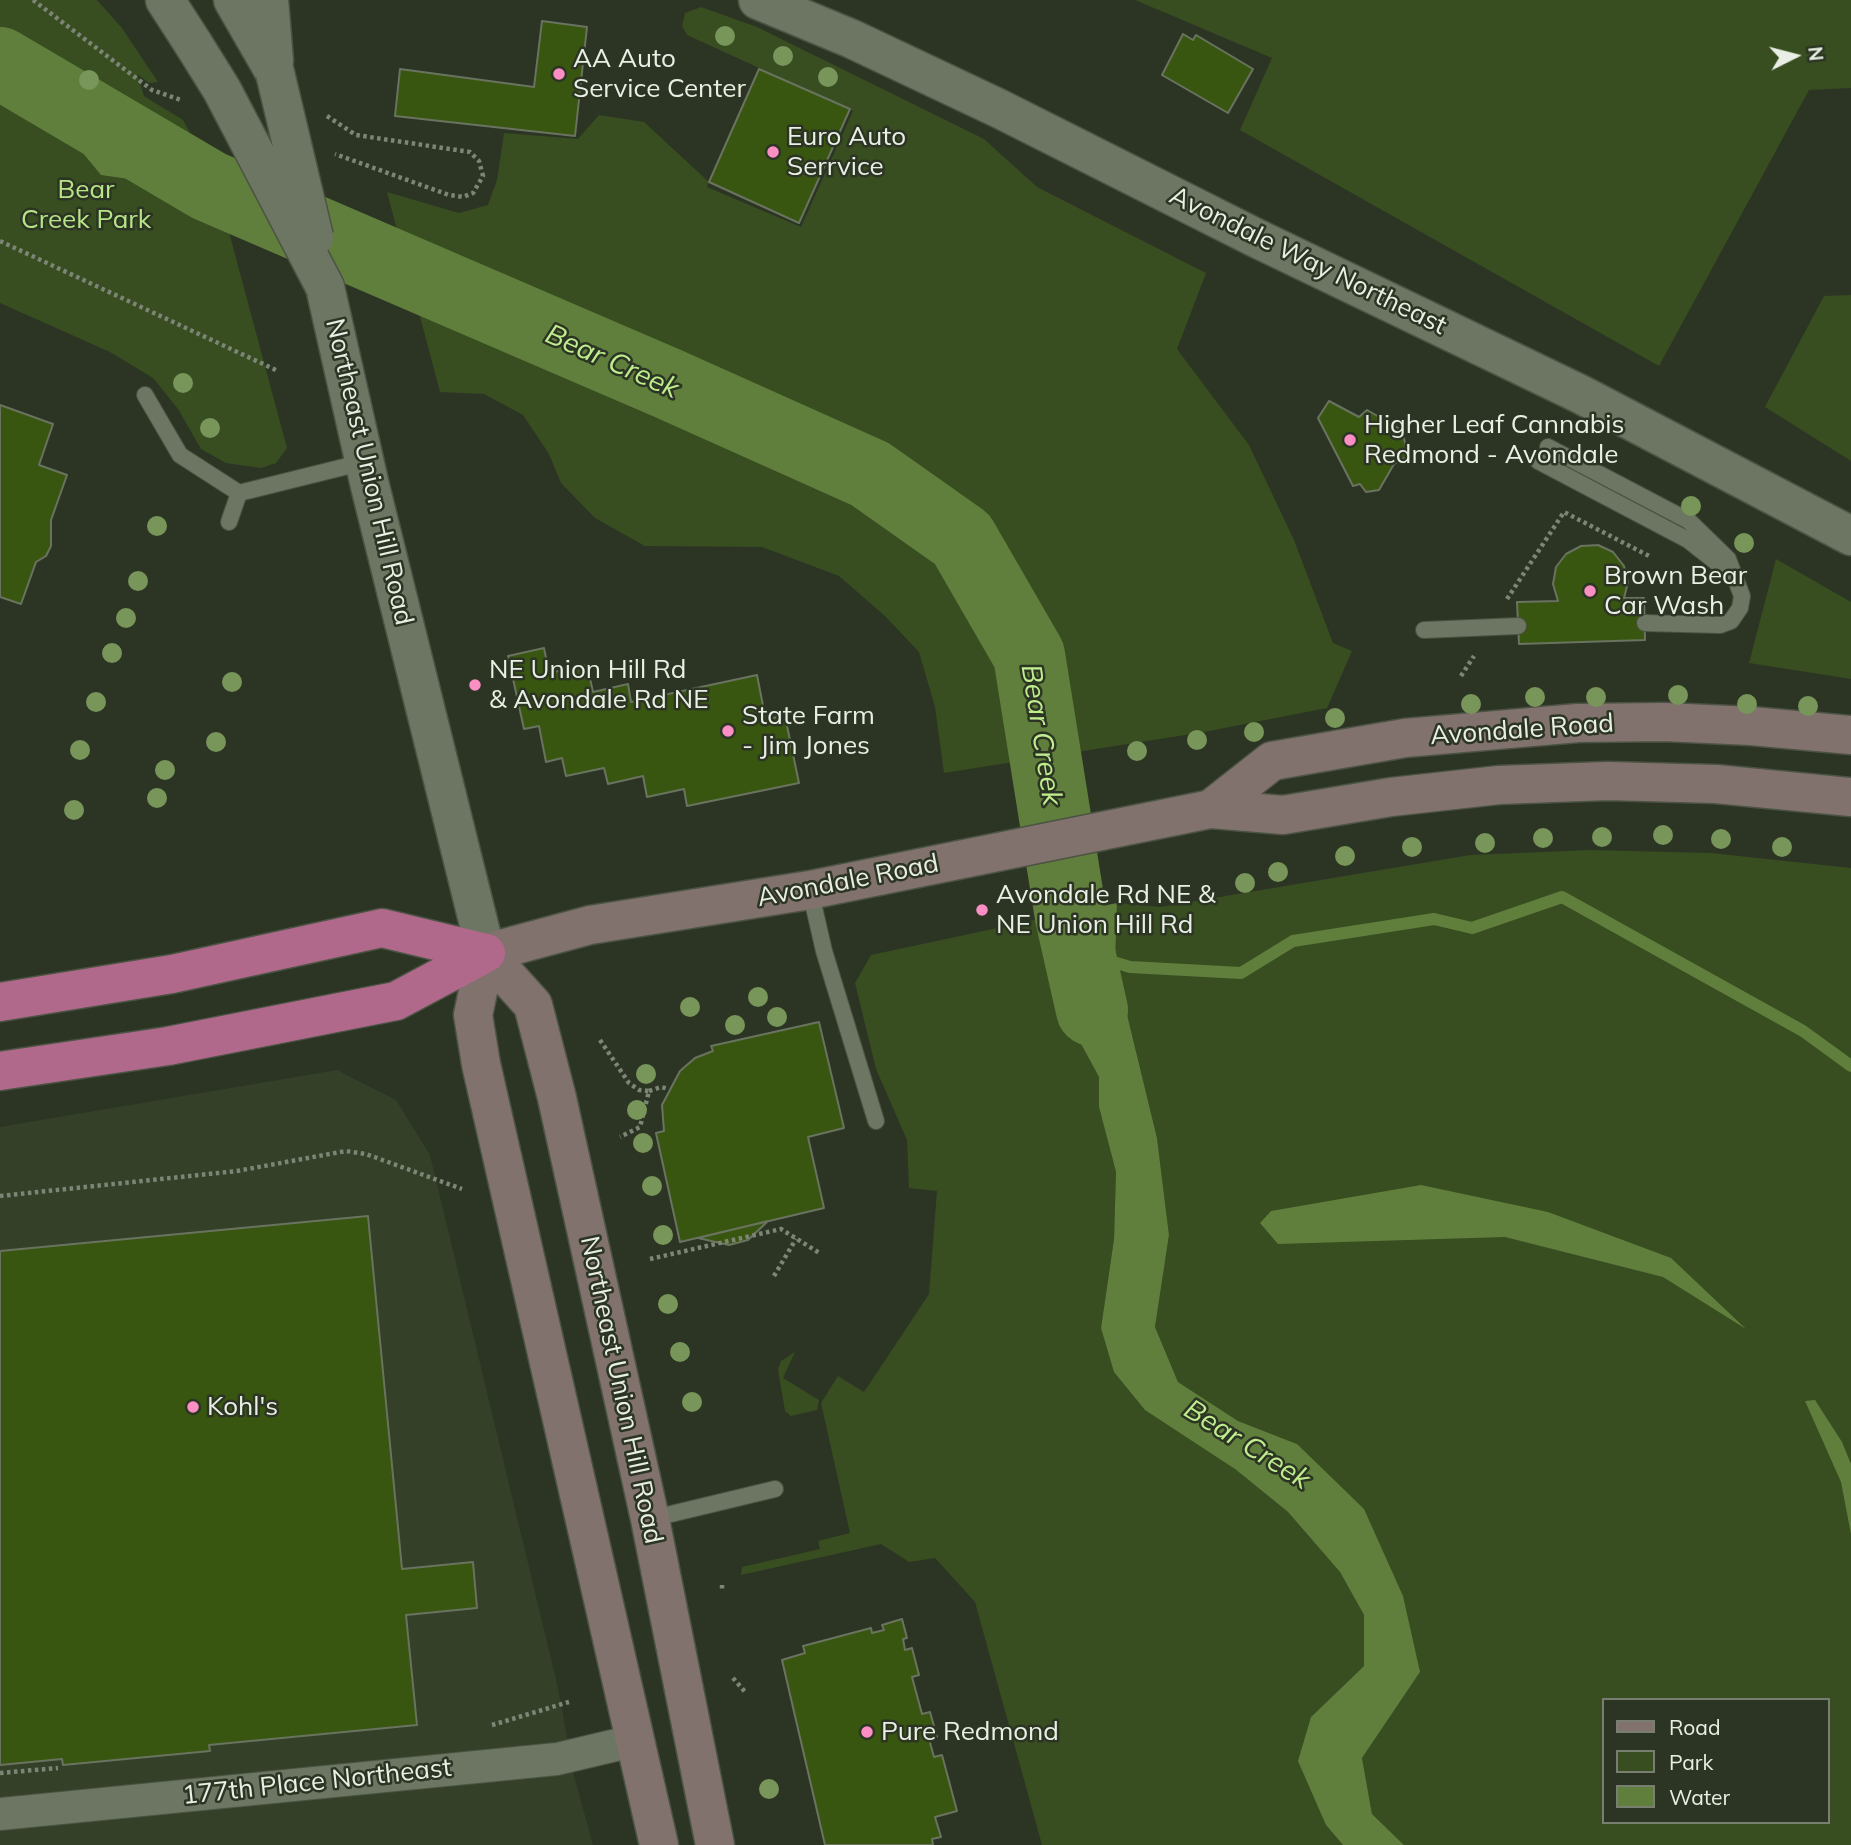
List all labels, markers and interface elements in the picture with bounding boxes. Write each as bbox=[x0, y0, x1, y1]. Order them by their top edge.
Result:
north arrow bbox=[1760, 21, 1830, 91]
place label: AA Auto Service Center bbox=[573, 43, 746, 104]
text: N bbox=[1803, 45, 1829, 62]
marker: AA Auto Service Center bbox=[551, 66, 567, 82]
place label: Euro Auto Serrvice bbox=[787, 121, 906, 182]
marker: Euro Auto Serrvice bbox=[765, 144, 781, 160]
park label: Bear Creek Park bbox=[21, 174, 151, 235]
street label: Avondale Way Northeast bbox=[1164, 180, 1452, 342]
street label: Northeast Union Hill Road bbox=[319, 316, 419, 628]
water label: Bear Creek bbox=[540, 318, 684, 406]
place label: Higher Leaf Cannabis Redmond - Avondale bbox=[1364, 409, 1624, 471]
marker: Higher Leaf Cannabis Redmond - Avondale bbox=[1342, 432, 1358, 448]
place label: Brown Bear Car Wash bbox=[1604, 560, 1747, 622]
marker: Brown Bear Car Wash bbox=[1582, 583, 1598, 599]
place label: NE Union Hill Rd & Avondale Rd NE bbox=[489, 654, 708, 716]
water label: Bear Creek bbox=[1013, 662, 1069, 808]
marker: NE Union Hill Rd & Avondale Rd NE bbox=[467, 677, 483, 693]
place label: State Farm - Jim Jones bbox=[742, 700, 875, 762]
street label: Avondale Road bbox=[1429, 708, 1615, 752]
marker: State Farm - Jim Jones bbox=[720, 723, 736, 739]
street label: Avondale Road bbox=[755, 848, 941, 914]
place label: Avondale Rd NE & NE Union Hill Rd bbox=[996, 879, 1215, 940]
marker: Avondale Rd NE & NE Union Hill Rd bbox=[974, 902, 990, 918]
street label: Northeast Union Hill Road bbox=[573, 1233, 669, 1547]
place label: Kohl's bbox=[207, 1391, 278, 1423]
water label: Bear Creek bbox=[1178, 1393, 1316, 1497]
marker: Kohl's bbox=[185, 1399, 201, 1415]
legend bbox=[1602, 1698, 1830, 1824]
text: Road bbox=[1669, 1714, 1720, 1740]
place label: Pure Redmond bbox=[881, 1716, 1059, 1748]
marker: Pure Redmond bbox=[859, 1724, 875, 1740]
text: Park bbox=[1669, 1749, 1713, 1775]
street label: 177th Place Northeast bbox=[181, 1752, 453, 1812]
text: Water bbox=[1669, 1784, 1730, 1810]

